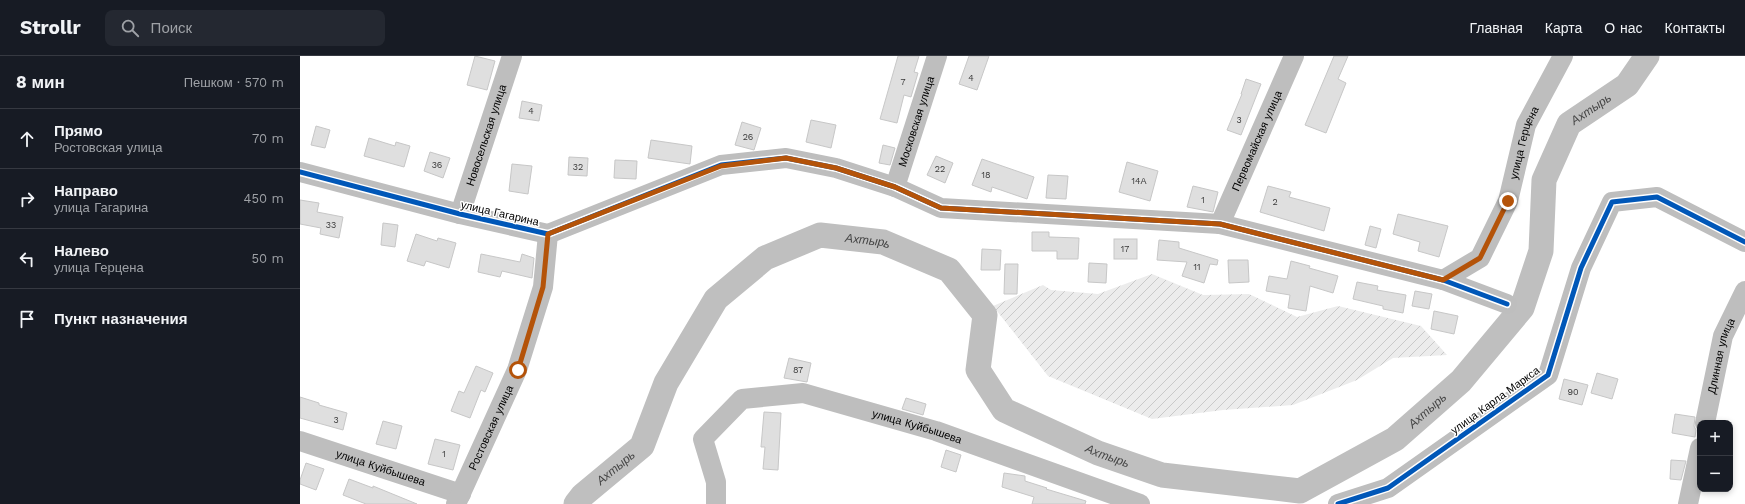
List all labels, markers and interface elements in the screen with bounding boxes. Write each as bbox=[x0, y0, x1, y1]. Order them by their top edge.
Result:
search box bbox=[105, 10, 385, 46]
text: Strollr bbox=[20, 16, 81, 39]
icon: search bbox=[119, 17, 141, 39]
text: Поиск bbox=[151, 19, 192, 37]
text: Главная bbox=[1470, 20, 1523, 36]
text: Карта bbox=[1545, 20, 1582, 36]
text: О нас bbox=[1604, 20, 1643, 36]
text: Контакты bbox=[1665, 20, 1725, 36]
text: 8 мин bbox=[16, 72, 65, 92]
house number: 4 bbox=[968, 73, 974, 83]
street label: Московская улица bbox=[896, 74, 937, 168]
text: Пешком · 570 m bbox=[184, 75, 284, 90]
house number: 7 bbox=[900, 77, 906, 87]
street label: Новосельская улица bbox=[464, 82, 509, 188]
street label: Первомайская улица bbox=[1229, 88, 1285, 193]
water label: Ахтырь bbox=[1567, 91, 1614, 128]
street label: улица Герцена bbox=[1507, 103, 1542, 181]
house number: 4 bbox=[528, 106, 534, 116]
house number: 3 bbox=[1236, 115, 1242, 125]
text: Прямо bbox=[54, 122, 103, 140]
icon: ahead bbox=[16, 128, 38, 150]
text: 70 m bbox=[252, 131, 284, 146]
house number: 26 bbox=[743, 132, 753, 142]
text: Ростовская улица bbox=[54, 140, 163, 155]
house number: 36 bbox=[432, 160, 442, 170]
house number: 32 bbox=[573, 162, 583, 172]
house number: 22 bbox=[935, 164, 945, 174]
house number: 18 bbox=[981, 170, 991, 180]
house number: 14А bbox=[1131, 176, 1147, 186]
text: Направо bbox=[54, 182, 118, 200]
icon: right bbox=[16, 188, 38, 210]
text: 450 m bbox=[244, 191, 284, 206]
route end bbox=[1499, 192, 1517, 210]
house number: 1 bbox=[1201, 195, 1205, 205]
house number: 2 bbox=[1272, 197, 1278, 207]
street label: улица Гагарина bbox=[460, 198, 541, 229]
text: улица Гагарина bbox=[54, 200, 148, 215]
house number: 33 bbox=[326, 220, 336, 230]
water label: Ахтырь bbox=[843, 231, 893, 251]
text: Налево bbox=[54, 242, 109, 260]
house number: 17 bbox=[1121, 244, 1129, 254]
icon: left bbox=[16, 248, 38, 270]
text: 50 m bbox=[252, 251, 284, 266]
text: улица Герцена bbox=[54, 260, 144, 275]
house number: 11 bbox=[1193, 262, 1201, 272]
icon: arrive bbox=[16, 308, 38, 330]
text: Пункт назначения bbox=[54, 310, 187, 328]
street label: Длинная улица bbox=[1705, 315, 1738, 395]
route start bbox=[509, 361, 527, 379]
street label: улица Карла Маркса bbox=[1448, 363, 1543, 437]
house number: 87 bbox=[793, 365, 803, 375]
street label: Ростовская улица bbox=[466, 382, 517, 472]
house number: 90 bbox=[1567, 387, 1579, 397]
water label: Ахтырь bbox=[1405, 390, 1449, 432]
street label: улица Куйбышева bbox=[871, 407, 964, 447]
house number: 3 bbox=[333, 415, 339, 425]
map controls bbox=[1697, 420, 1733, 492]
button: + bbox=[1697, 420, 1733, 456]
water label: Ахтырь bbox=[1082, 441, 1131, 470]
street label: улица Куйбышева bbox=[334, 447, 428, 489]
water label: Ахтырь bbox=[593, 448, 638, 488]
house number: 1 bbox=[442, 449, 446, 459]
button: − bbox=[1697, 456, 1733, 492]

